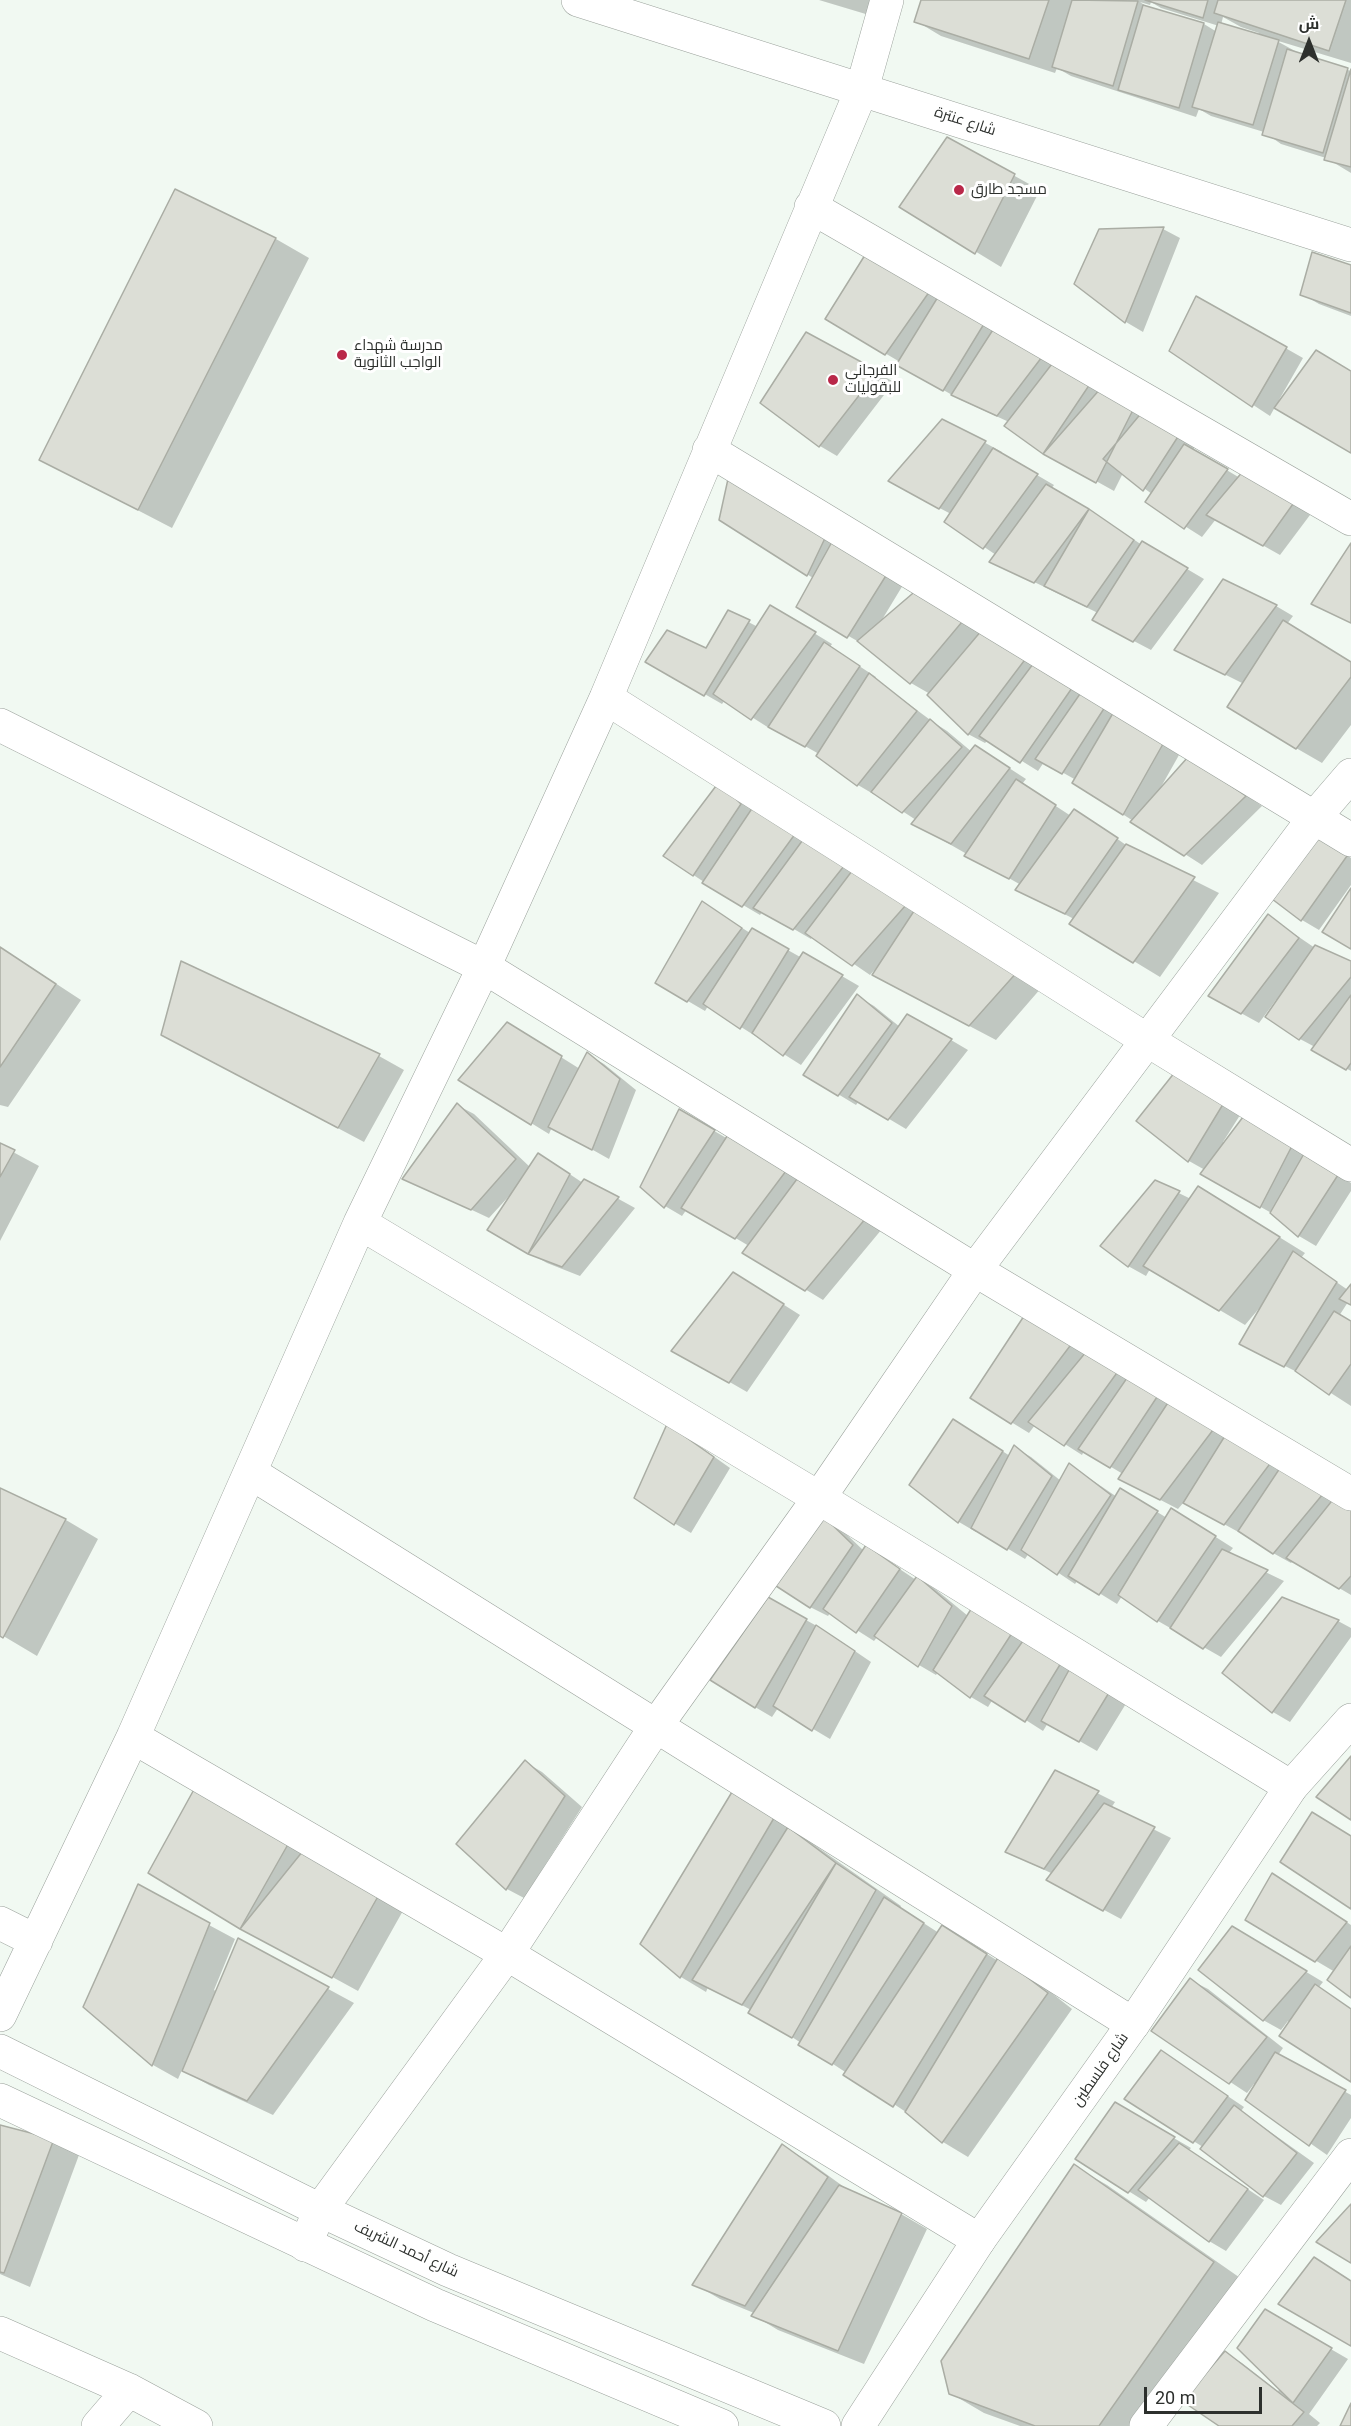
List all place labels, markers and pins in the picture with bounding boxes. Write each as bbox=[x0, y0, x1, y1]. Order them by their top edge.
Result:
place label: مسجد طارق bbox=[971, 181, 1047, 199]
marker: مسجد طارق bbox=[952, 183, 966, 197]
place label: مدرسة شهداء الواجب الثانوية bbox=[354, 337, 443, 372]
marker: مدرسة شهداء الواجب الثانوية bbox=[335, 348, 349, 362]
place label: الفرجاني للبقوليات bbox=[845, 362, 901, 397]
marker: الفرجاني للبقوليات bbox=[826, 373, 840, 387]

